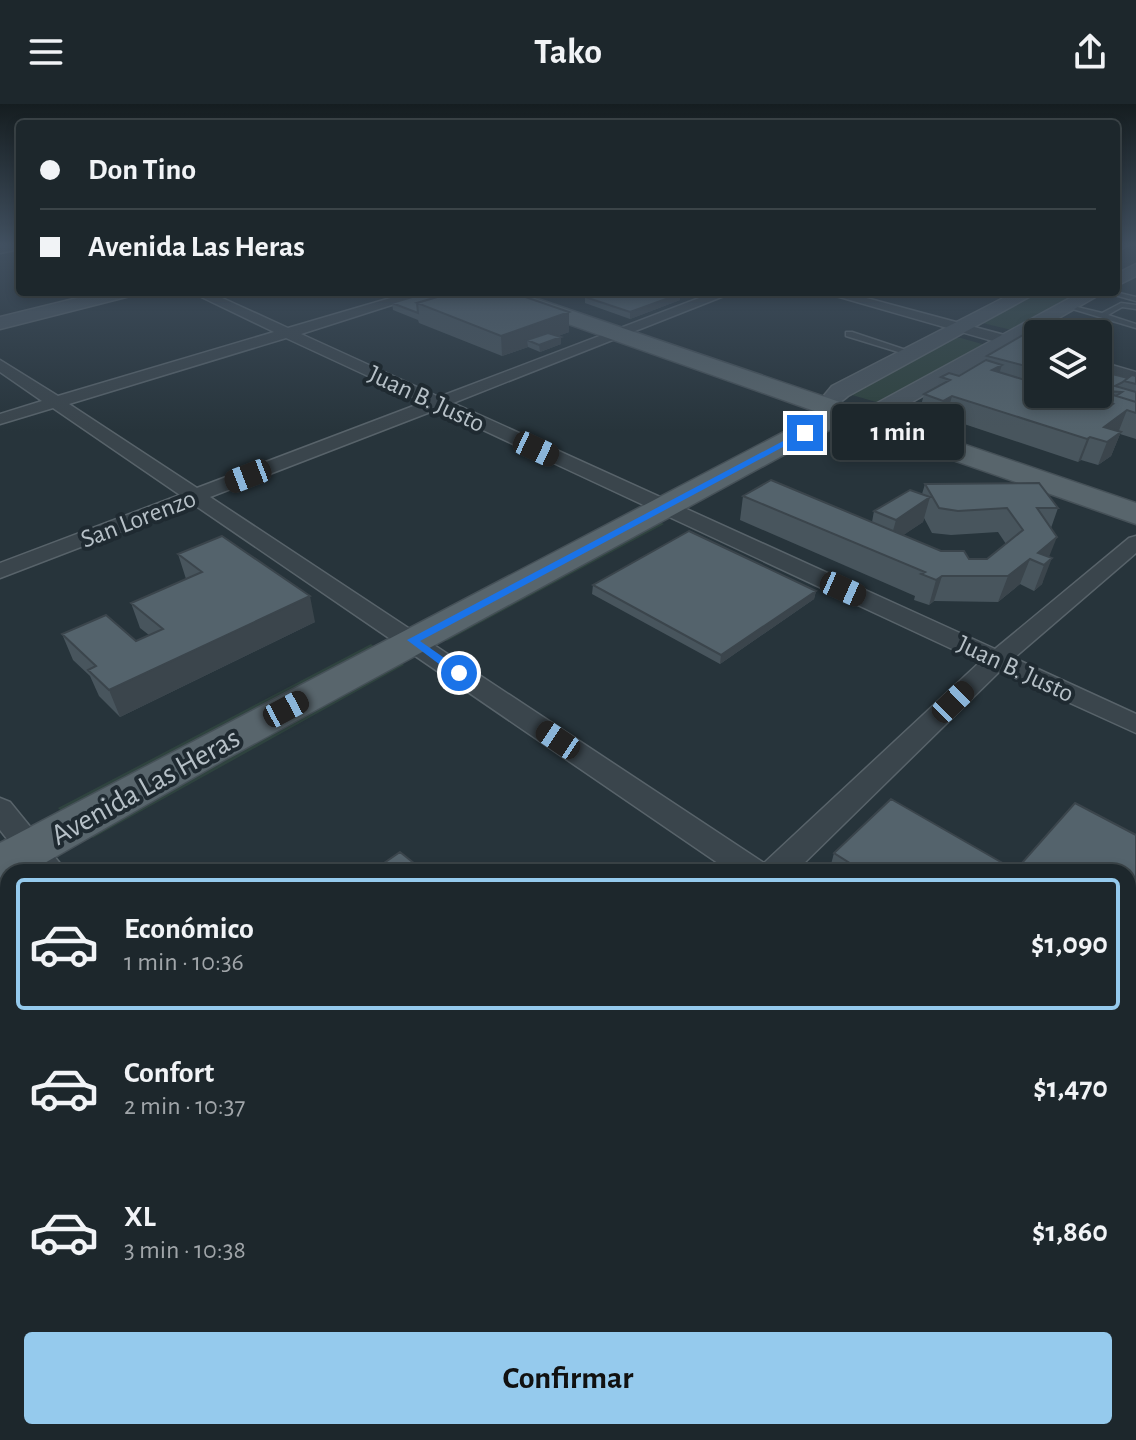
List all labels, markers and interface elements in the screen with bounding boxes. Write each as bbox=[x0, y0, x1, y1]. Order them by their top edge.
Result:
icon: menu bbox=[24, 30, 68, 74]
icon: share bbox=[1068, 30, 1112, 74]
text: Tako bbox=[534, 34, 602, 70]
text: Don Tino bbox=[88, 155, 196, 185]
text: Avenida Las Heras bbox=[88, 232, 305, 262]
map controls bbox=[1024, 320, 1112, 408]
button: layers bbox=[1024, 320, 1112, 408]
street label: Juan B. Justo bbox=[364, 361, 489, 437]
callout: 1 min bbox=[833, 405, 965, 461]
route end bbox=[787, 415, 823, 451]
text: 1 min bbox=[871, 419, 925, 445]
car bbox=[509, 428, 563, 470]
car bbox=[221, 456, 275, 496]
street label: San Lorenzo bbox=[77, 485, 200, 553]
car bbox=[816, 568, 870, 610]
street label: Juan B. Justo bbox=[953, 631, 1078, 707]
route start bbox=[441, 655, 477, 691]
car bbox=[927, 677, 979, 727]
car bbox=[259, 687, 313, 731]
car bbox=[531, 717, 585, 763]
street label: Avenida Las Heras bbox=[46, 723, 245, 851]
icon: car bbox=[28, 908, 100, 980]
text: Económico bbox=[124, 914, 254, 944]
text: $1,090 bbox=[1031, 929, 1108, 959]
text: 1 min · 10:36 bbox=[124, 949, 244, 975]
icon: car bbox=[28, 1052, 100, 1124]
text: Confort bbox=[124, 1058, 214, 1088]
text: $1,470 bbox=[1033, 1073, 1108, 1103]
text: 2 min · 10:37 bbox=[124, 1093, 245, 1119]
icon: car bbox=[28, 1196, 100, 1268]
text: XL bbox=[124, 1202, 156, 1232]
text: $1,860 bbox=[1032, 1217, 1108, 1247]
text: 3 min · 10:38 bbox=[124, 1237, 246, 1263]
button: Confirmar bbox=[24, 1332, 1112, 1424]

